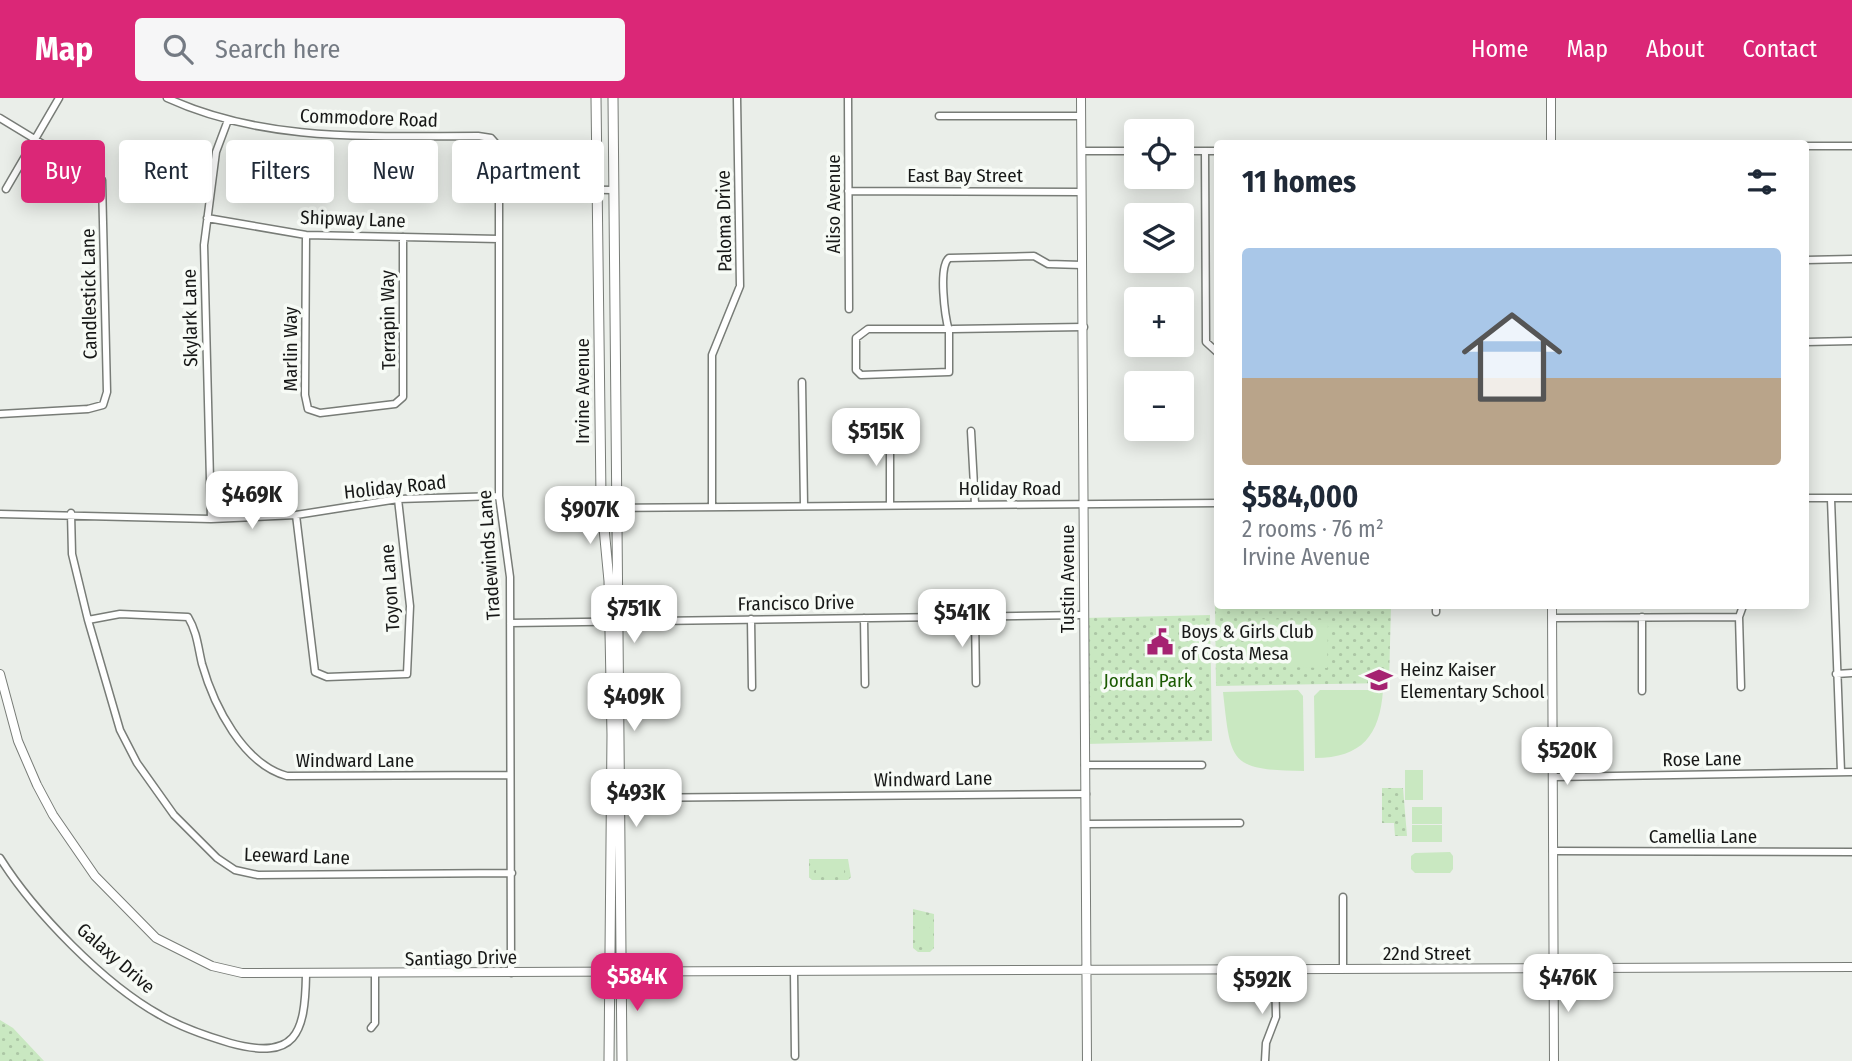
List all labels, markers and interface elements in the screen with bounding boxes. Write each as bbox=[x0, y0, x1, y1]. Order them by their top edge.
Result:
search box bbox=[135, 18, 625, 81]
text: Map bbox=[35, 29, 93, 69]
icon: search bbox=[159, 30, 197, 68]
text: Search here bbox=[215, 34, 340, 65]
text: Home bbox=[1471, 35, 1528, 63]
text: Map bbox=[1566, 35, 1608, 63]
text: About bbox=[1646, 35, 1704, 63]
text: Contact bbox=[1742, 35, 1817, 63]
street label: Commodore Road bbox=[300, 104, 438, 132]
map controls bbox=[1124, 119, 1194, 441]
button: locate bbox=[1124, 119, 1194, 189]
chip: Buy bbox=[21, 140, 105, 203]
chip: Rent bbox=[119, 140, 212, 203]
chip: Filters bbox=[226, 140, 334, 203]
chip: New bbox=[348, 140, 438, 203]
chip: Apartment bbox=[452, 140, 604, 203]
street label: Aliso Avenue bbox=[822, 154, 845, 254]
icon: filters bbox=[1743, 163, 1781, 201]
street label: East Bay Street bbox=[907, 164, 1024, 187]
text: 11 homes bbox=[1242, 164, 1356, 200]
street label: Paloma Drive bbox=[712, 170, 736, 272]
button: layers bbox=[1124, 203, 1194, 273]
street label: Shipway Lane bbox=[300, 206, 406, 232]
street label: Candlestick Lane bbox=[76, 228, 102, 360]
street label: Skylark Lane bbox=[178, 269, 202, 367]
street label: Terrapin Way bbox=[376, 269, 400, 370]
button: + bbox=[1124, 287, 1194, 357]
icon: home bbox=[1449, 294, 1575, 420]
street label: Marlin Way bbox=[279, 306, 302, 391]
street label: Irvine Avenue bbox=[571, 338, 594, 444]
button: − bbox=[1124, 371, 1194, 441]
pin: $515K bbox=[827, 408, 925, 468]
text: $515K bbox=[848, 417, 904, 445]
street label: Holiday Road bbox=[343, 470, 447, 504]
pin: $469K bbox=[203, 472, 301, 531]
street label: Holiday Road bbox=[959, 477, 1061, 500]
text: $584,000 bbox=[1242, 479, 1358, 515]
text: $469K bbox=[222, 480, 282, 508]
pin: $907K bbox=[541, 486, 639, 546]
street label: Tradewinds Lane bbox=[473, 489, 505, 621]
text: $907K bbox=[561, 495, 619, 523]
text: 2 rooms · 76 m² bbox=[1242, 515, 1384, 543]
street label: Tustin Avenue bbox=[1056, 525, 1079, 633]
text: Irvine Avenue bbox=[1242, 543, 1370, 571]
street label: Toyon Lane bbox=[375, 544, 405, 632]
pin: $751K bbox=[585, 586, 683, 645]
pin: $541K bbox=[913, 589, 1011, 649]
street label: Francisco Drive bbox=[738, 590, 854, 616]
text: $751K bbox=[607, 594, 661, 622]
text: $541K bbox=[934, 598, 990, 626]
place label: Boys & Girls Club of Costa Mesa bbox=[1181, 620, 1314, 665]
public building icon: Boys & Girls Club of Costa Mesa bbox=[1145, 627, 1175, 657]
place label: Heinz Kaiser Elementary School bbox=[1400, 658, 1545, 703]
school or university icon: Heinz Kaiser Elementary School bbox=[1364, 665, 1394, 695]
park label: Jordan Park bbox=[1104, 669, 1193, 692]
pin: $409K bbox=[585, 674, 683, 733]
text: $409K bbox=[604, 682, 664, 710]
pin: $520K bbox=[1518, 728, 1616, 787]
text: $520K bbox=[1537, 736, 1597, 764]
street label: Rose Lane bbox=[1662, 747, 1742, 771]
street label: Windward Lane bbox=[296, 749, 414, 772]
street label: Windward Lane bbox=[874, 766, 992, 792]
pin: $493K bbox=[587, 770, 685, 829]
text: $493K bbox=[607, 778, 665, 806]
street label: Camellia Lane bbox=[1649, 825, 1757, 848]
street label: Leeward Lane bbox=[244, 843, 350, 869]
street label: Galaxy Drive bbox=[72, 918, 160, 998]
street label: 22nd Street bbox=[1383, 942, 1472, 965]
street label: Santiago Drive bbox=[405, 946, 517, 970]
pin: $584K bbox=[588, 954, 686, 1013]
pin: $476K bbox=[1519, 954, 1617, 1014]
pin: $592K bbox=[1213, 956, 1311, 1016]
text: $584K bbox=[607, 962, 667, 990]
text: $476K bbox=[1539, 963, 1597, 991]
text: $592K bbox=[1233, 965, 1291, 993]

